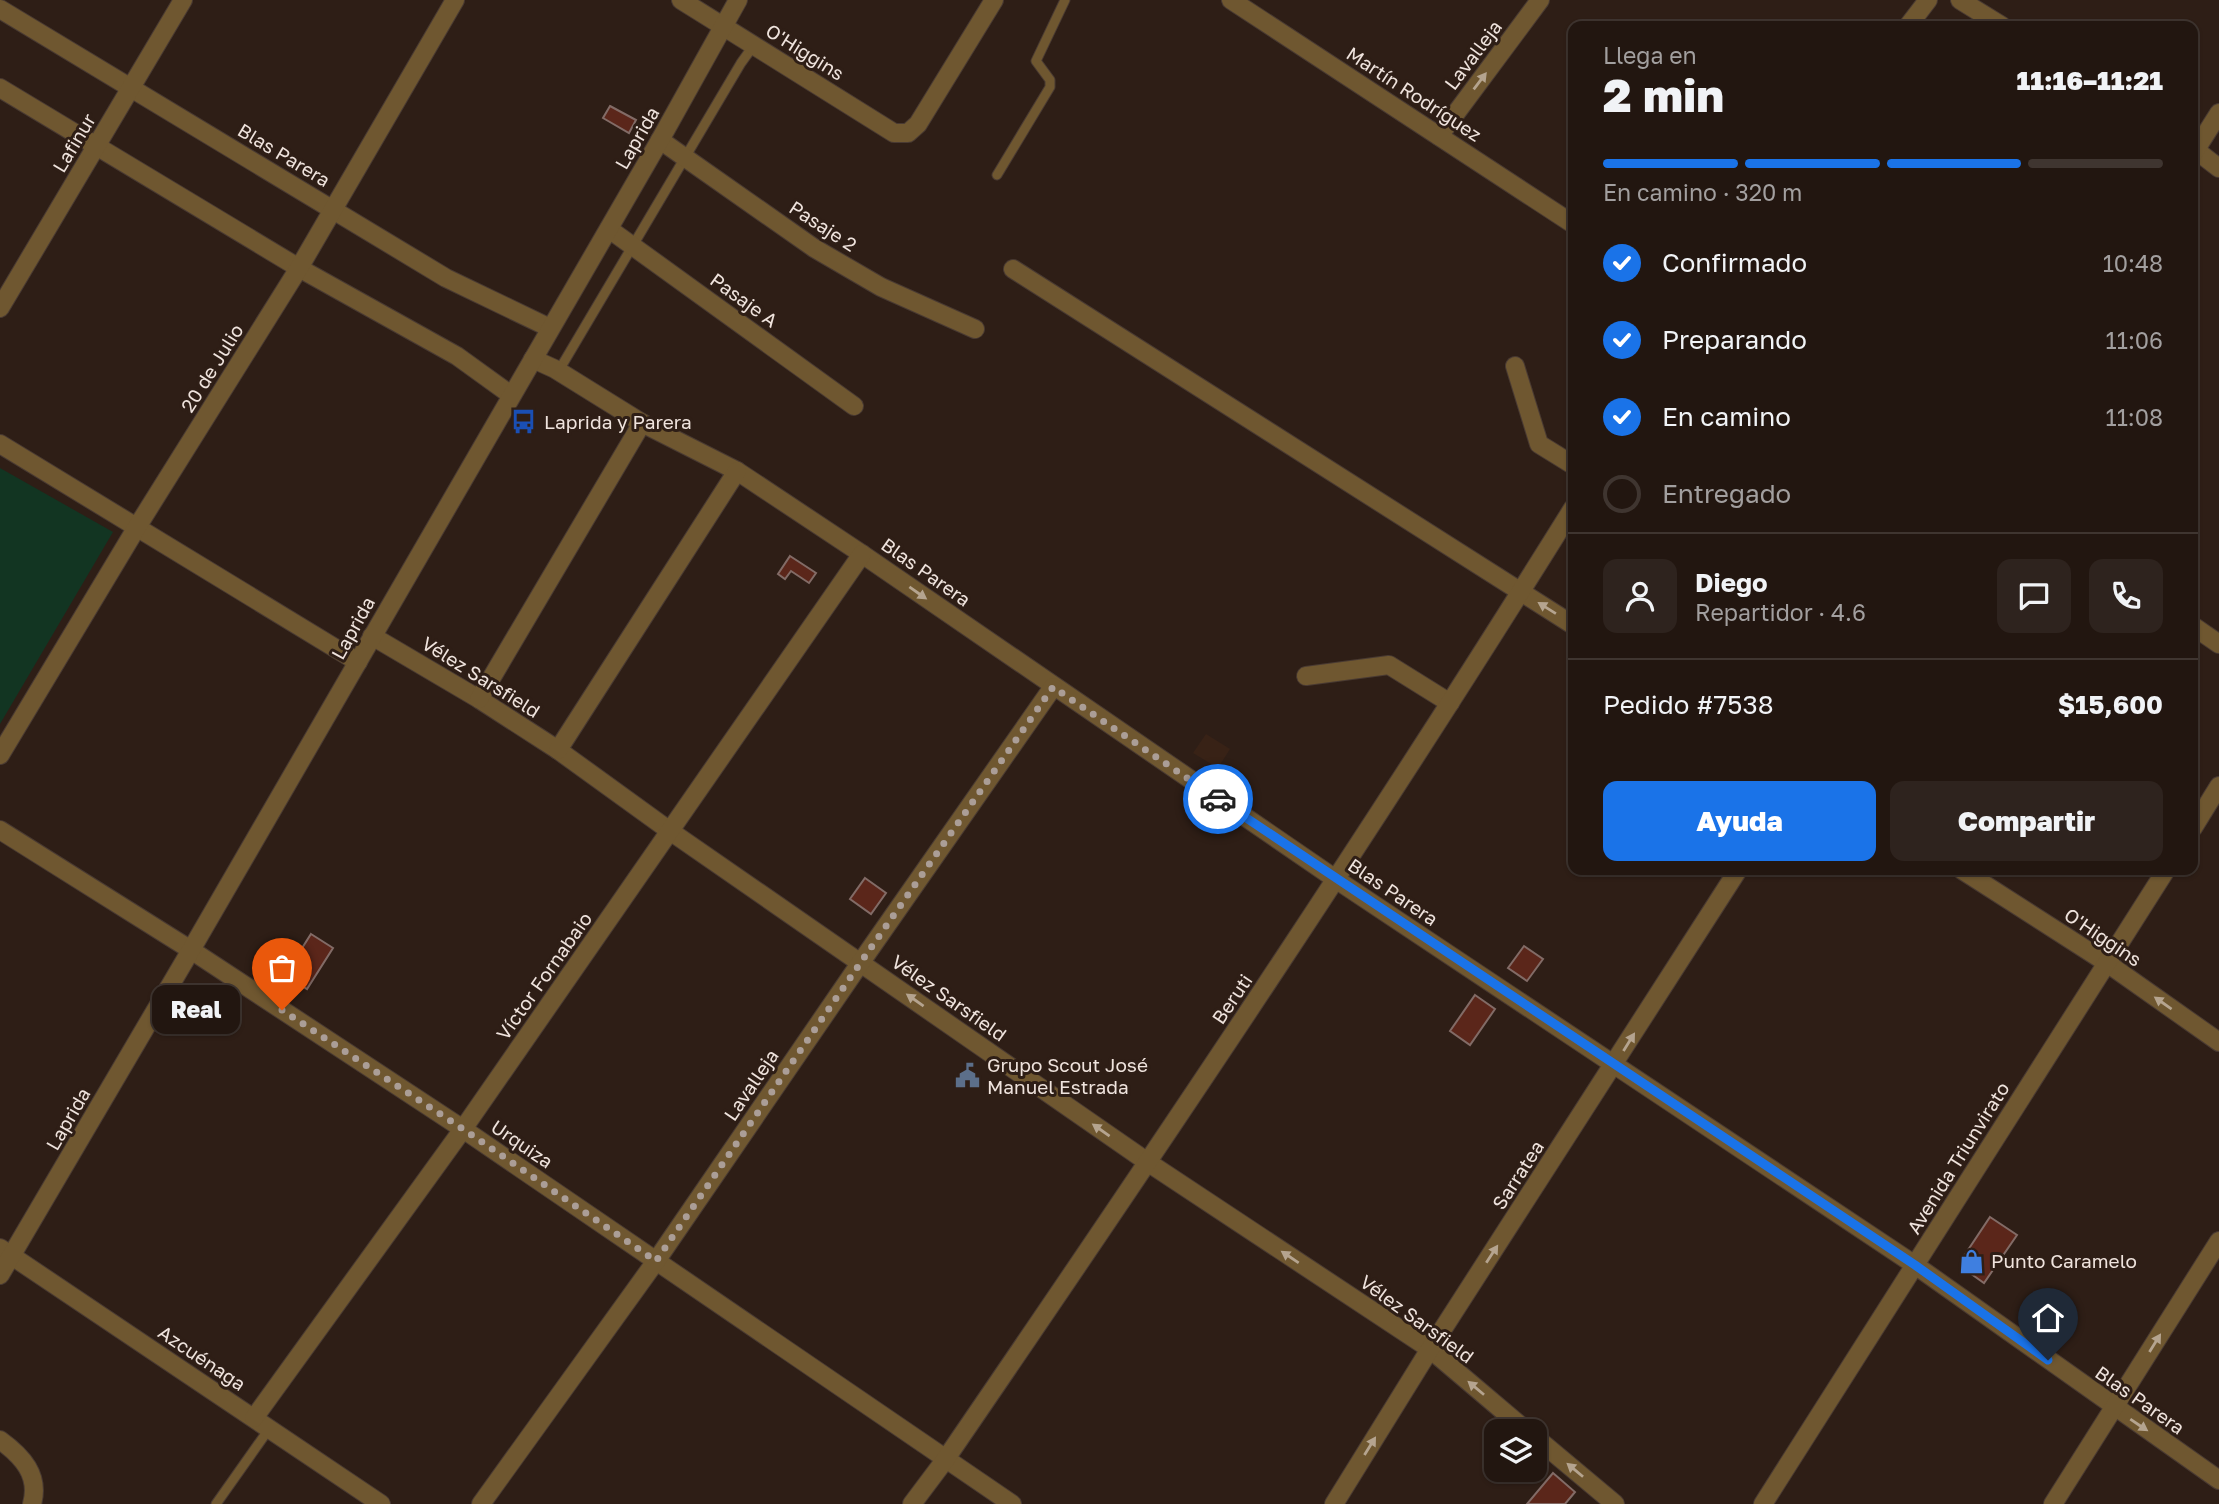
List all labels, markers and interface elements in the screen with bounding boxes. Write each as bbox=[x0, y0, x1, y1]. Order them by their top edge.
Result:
street label: Lavalleja bbox=[1439, 15, 1506, 94]
street label: O'Higgins bbox=[762, 19, 849, 85]
street label: Martín Rodríguez bbox=[1343, 41, 1486, 146]
text: Llega en bbox=[1603, 41, 1697, 69]
text: 11:16–11:21 bbox=[2017, 65, 2163, 96]
text: 2 min bbox=[1603, 67, 1724, 122]
one-way arrow bbox=[1473, 72, 1487, 90]
street label: Laprida bbox=[610, 102, 664, 173]
street label: Lafinur bbox=[47, 109, 100, 176]
street label: Blas Parera bbox=[234, 118, 335, 191]
text: En camino · 320 m bbox=[1603, 178, 1802, 206]
street label: Pasaje 2 bbox=[785, 195, 861, 256]
icon: check bbox=[1603, 244, 1641, 282]
text: Confirmado bbox=[1662, 247, 1807, 278]
text: 10:48 bbox=[2103, 249, 2163, 277]
street label: Pasaje A bbox=[706, 268, 783, 332]
street label: 20 de Julio bbox=[175, 319, 248, 416]
icon: check bbox=[1603, 321, 1641, 359]
text: Preparando bbox=[1662, 324, 1807, 355]
text: 11:06 bbox=[2106, 326, 2163, 354]
icon: check bbox=[1603, 398, 1641, 436]
text: En camino bbox=[1662, 401, 1791, 432]
text: 11:08 bbox=[2106, 403, 2163, 431]
bus stop icon: Laprida y Parera bbox=[510, 408, 538, 436]
place label: Laprida y Parera bbox=[544, 410, 692, 433]
text: Entregado bbox=[1662, 478, 1791, 509]
street label: Blas Parera bbox=[877, 532, 975, 611]
button: person bbox=[1603, 559, 1677, 633]
button: chat bbox=[1997, 559, 2071, 633]
button: phone bbox=[2089, 559, 2163, 633]
text: Diego bbox=[1695, 567, 1768, 598]
one-way arrow bbox=[909, 586, 927, 600]
street label: Laprida bbox=[326, 592, 379, 663]
text: Repartidor · 4.6 bbox=[1695, 598, 1866, 626]
one-way arrow bbox=[1537, 602, 1557, 615]
street label: Vélez Sarsfield bbox=[418, 631, 545, 722]
text: Pedido #7538 bbox=[1603, 689, 1774, 720]
text: $15,600 bbox=[2058, 689, 2163, 720]
courier bbox=[1183, 764, 1253, 834]
icon: car bbox=[1199, 780, 1237, 818]
button: Ayuda bbox=[1603, 781, 1876, 861]
button: Compartir bbox=[1890, 781, 2163, 861]
street label: Blas Parera bbox=[1344, 853, 1443, 930]
street label: O'Higgins bbox=[2060, 902, 2146, 971]
street label: Víctor Fornabaio bbox=[491, 907, 596, 1044]
pin bbox=[252, 938, 312, 1010]
icon: bag bbox=[263, 949, 301, 987]
street label: Vélez Sarsfield bbox=[887, 949, 1011, 1046]
street label: Beruti bbox=[1207, 969, 1257, 1028]
callout: Real bbox=[152, 986, 240, 1034]
one-way arrow bbox=[906, 993, 924, 1007]
text: Real bbox=[171, 995, 221, 1023]
one-way arrow bbox=[2154, 996, 2172, 1010]
one-way arrow bbox=[1622, 1033, 1635, 1052]
street label: Lavalleja bbox=[718, 1045, 783, 1125]
place label: Grupo Scout José Manuel Estrada bbox=[987, 1053, 1148, 1098]
public building icon: Grupo Scout José Manuel Estrada bbox=[953, 1062, 981, 1090]
street label: Avenida Triunvirato bbox=[1902, 1078, 2014, 1238]
street label: Laprida bbox=[41, 1083, 95, 1154]
street label: Urquiza bbox=[487, 1115, 558, 1173]
one-way arrow bbox=[1092, 1123, 1110, 1137]
street label: Sarratea bbox=[1487, 1136, 1548, 1213]
one-way arrow bbox=[1485, 1244, 1498, 1263]
shop icon: Punto Caramelo bbox=[1957, 1247, 1985, 1275]
place label: Punto Caramelo bbox=[1991, 1249, 2137, 1272]
one-way arrow bbox=[1281, 1250, 1299, 1264]
street label: Vélez Sarsfield bbox=[1356, 1270, 1479, 1368]
pin bbox=[2018, 1288, 2078, 1360]
icon: home bbox=[2029, 1299, 2067, 1337]
street label: Azcuénaga bbox=[154, 1320, 250, 1395]
one-way arrow bbox=[2149, 1333, 2162, 1352]
street label: Blas Parera bbox=[2091, 1360, 2189, 1439]
one-way arrow bbox=[1467, 1381, 1484, 1396]
one-way arrow bbox=[2129, 1418, 2148, 1431]
map controls bbox=[1484, 1419, 1547, 1482]
button: layers bbox=[1484, 1419, 1547, 1482]
one-way arrow bbox=[1363, 1436, 1376, 1456]
one-way arrow bbox=[1566, 1463, 1584, 1478]

